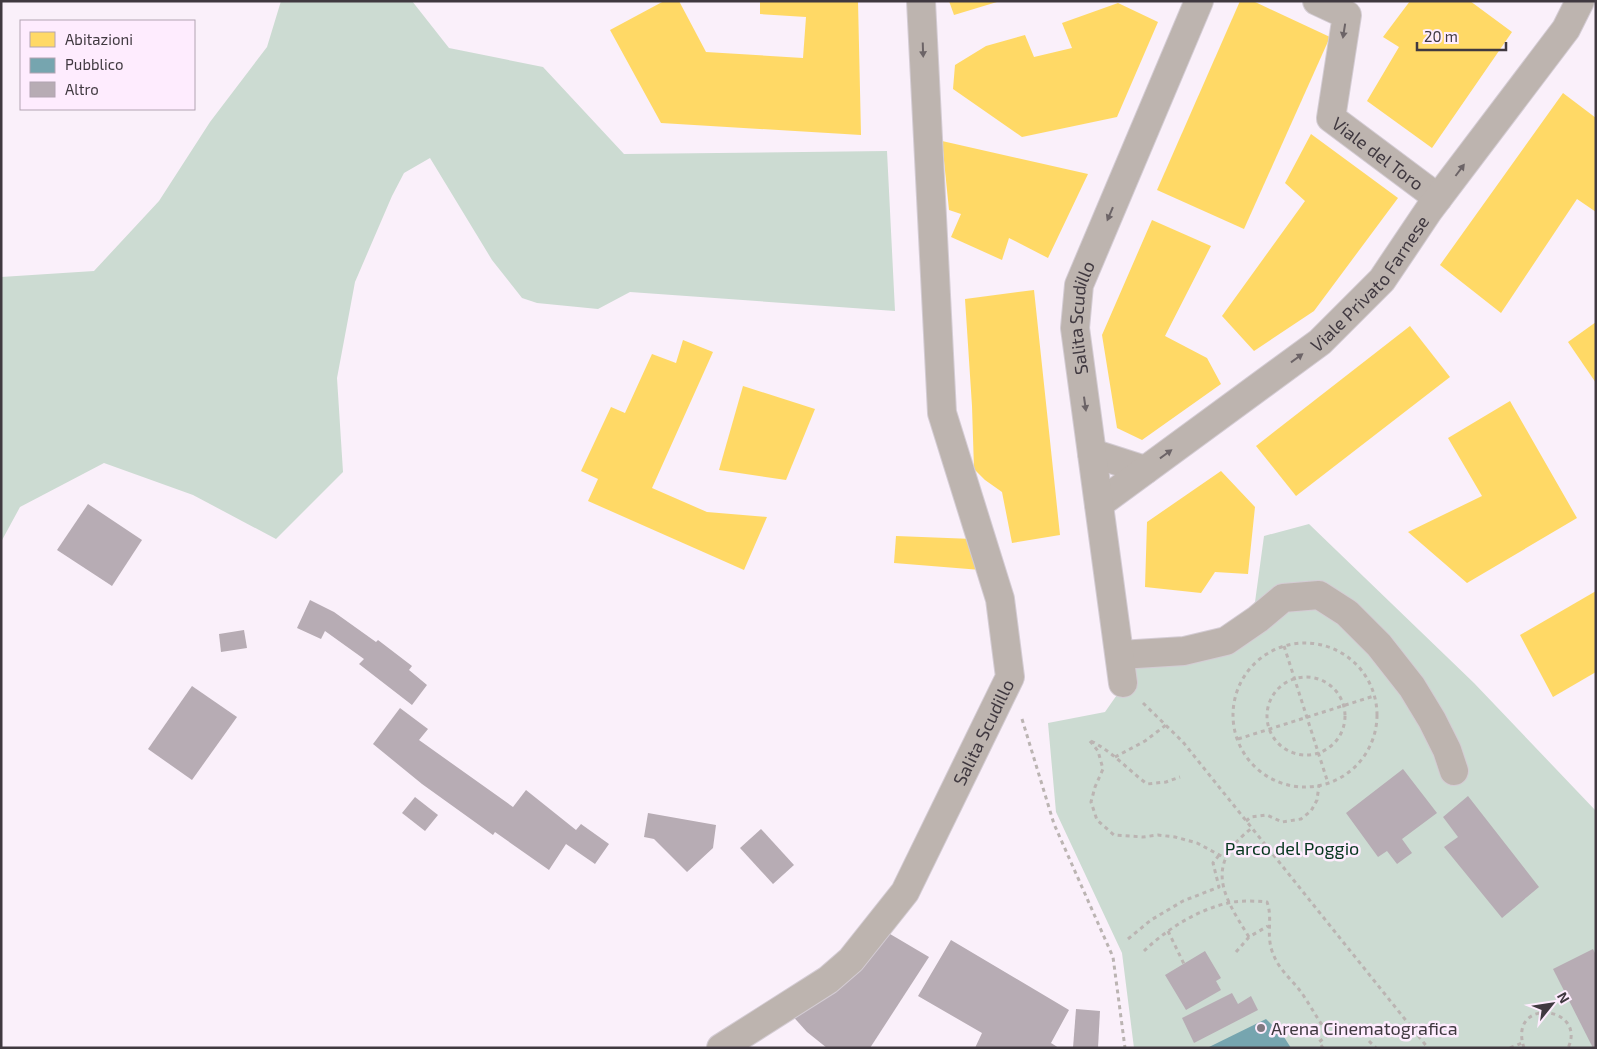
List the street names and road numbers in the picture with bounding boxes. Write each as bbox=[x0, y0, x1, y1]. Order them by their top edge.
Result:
street label: Viale del Toro bbox=[1328, 112, 1428, 195]
street label: Viale Privato Farnese bbox=[1306, 211, 1433, 356]
street label: Salita Scudillo bbox=[1064, 257, 1099, 376]
street label: Salita Scudillo bbox=[948, 675, 1018, 789]

